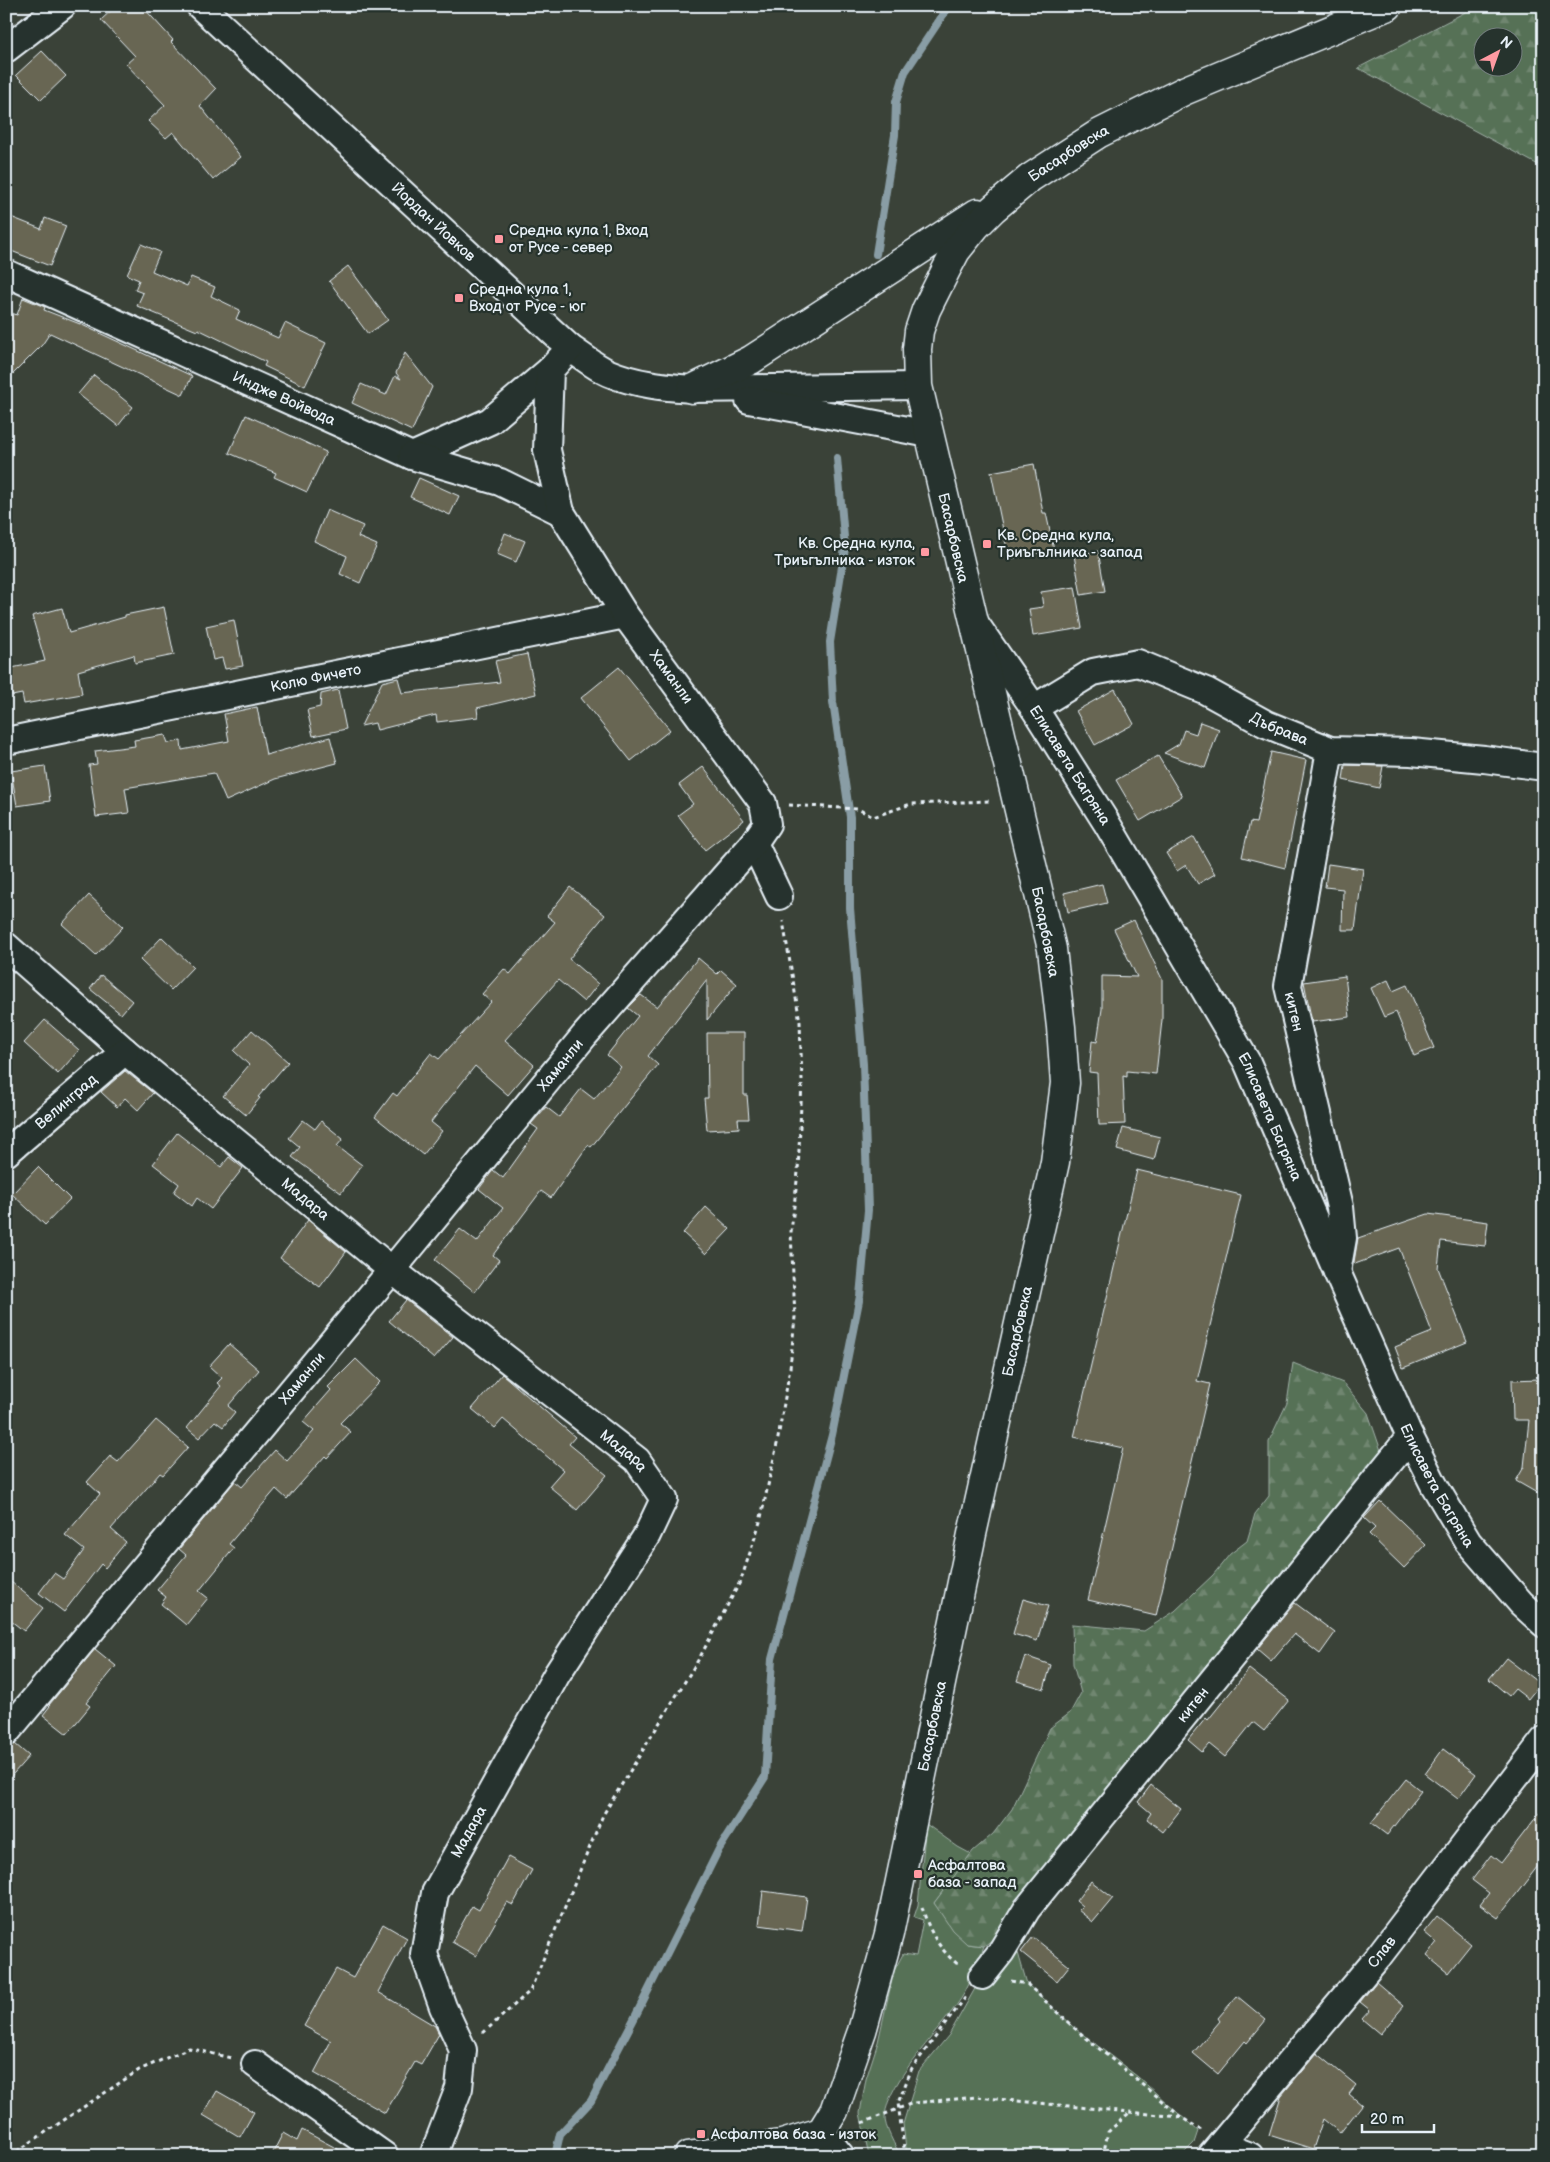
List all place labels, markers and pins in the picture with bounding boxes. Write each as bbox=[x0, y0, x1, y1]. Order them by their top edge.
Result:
place label: Средна кула 1, Вход от Русе - север bbox=[509, 221, 648, 257]
marker: Средна кула 1, Вход от Русе - север bbox=[493, 233, 505, 245]
place label: Средна кула 1, Вход от Русе - юг bbox=[469, 280, 586, 316]
marker: Средна кула 1, Вход от Русе - юг bbox=[453, 292, 465, 304]
place label: Кв. Средна кула, Триъгълника - запад bbox=[997, 526, 1142, 562]
place label: Кв. Средна кула, Триъгълника - изток bbox=[774, 534, 915, 570]
marker: Кв. Средна кула, Триъгълника - запад bbox=[981, 538, 993, 550]
marker: Кв. Средна кула, Триъгълника - изток bbox=[919, 546, 931, 558]
place label: Асфалтова база - запад bbox=[927, 1856, 1016, 1892]
marker: Асфалтова база - запад bbox=[912, 1868, 924, 1880]
place label: Асфалтова база - изток bbox=[710, 2125, 876, 2144]
marker: Асфалтова база - изток bbox=[695, 2128, 707, 2140]

